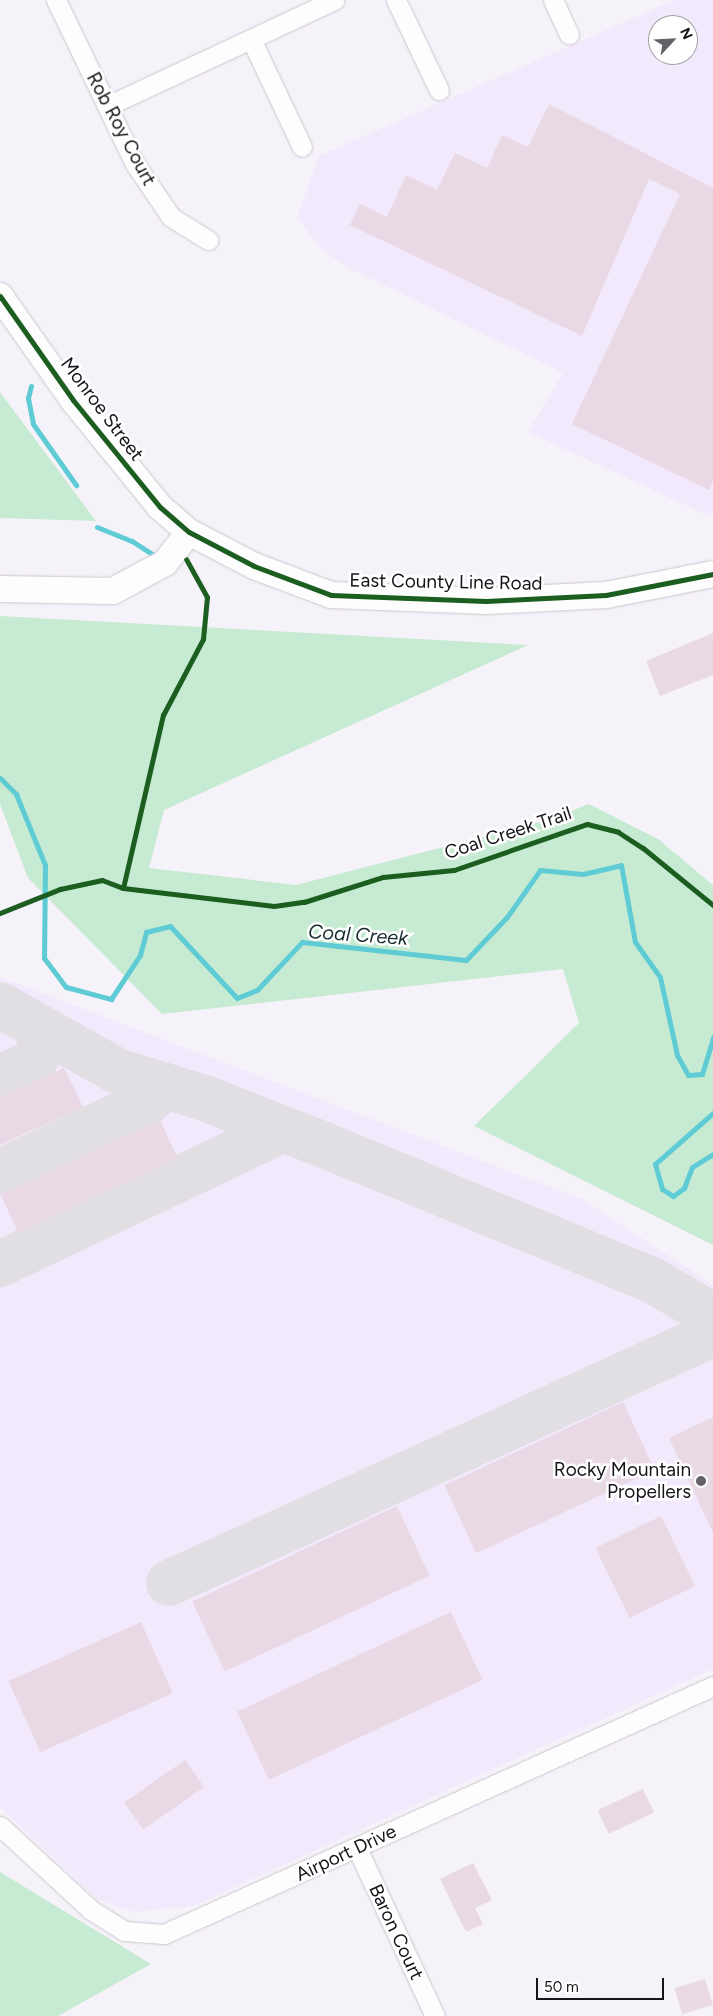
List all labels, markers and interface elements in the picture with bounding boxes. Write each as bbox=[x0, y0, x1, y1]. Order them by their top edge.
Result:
north arrow bbox=[648, 15, 698, 65]
text: N bbox=[676, 25, 696, 42]
street label: Rob Roy Court bbox=[82, 68, 160, 190]
street label: Monroe Street bbox=[56, 353, 148, 465]
street label: East County Line Road bbox=[349, 569, 543, 595]
street label: Coal Creek Trail bbox=[442, 802, 574, 864]
water label: Coal Creek bbox=[307, 920, 409, 950]
place label: Rocky Mountain Propellers bbox=[554, 1459, 691, 1503]
marker: Rocky Mountain Propellers bbox=[695, 1475, 707, 1487]
street label: Airport Drive bbox=[292, 1820, 400, 1886]
street label: Baron Court bbox=[364, 1881, 428, 1983]
scale bar bbox=[538, 1968, 666, 2000]
text: 50 m bbox=[544, 1978, 579, 1996]

